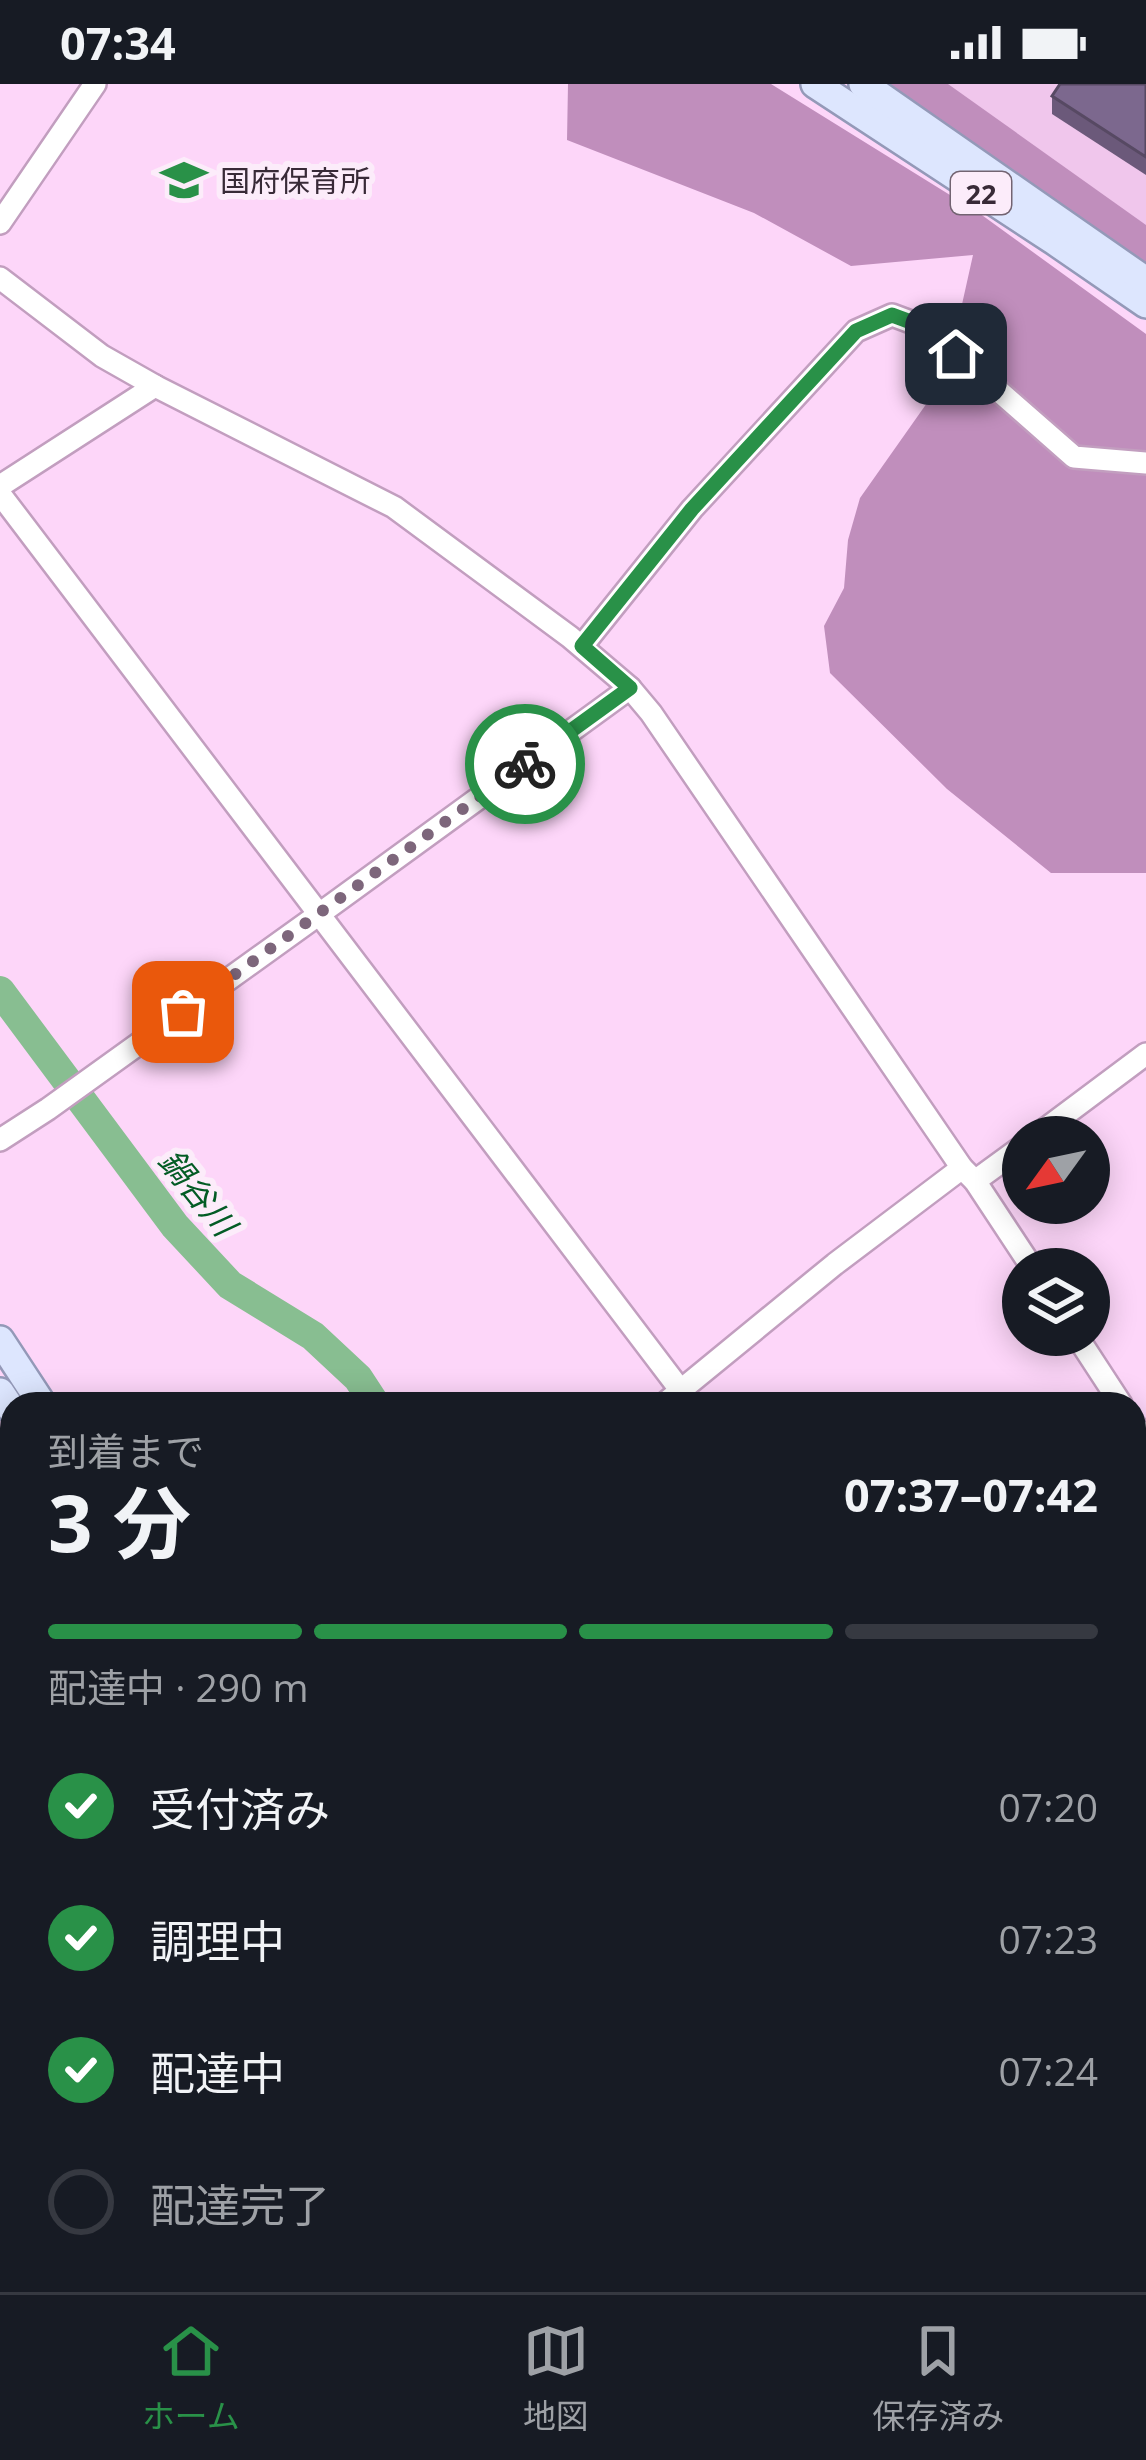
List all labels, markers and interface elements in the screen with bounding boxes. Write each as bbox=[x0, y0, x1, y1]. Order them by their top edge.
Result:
text: 07:34 bbox=[60, 12, 176, 73]
school or university icon: 国府保育所 bbox=[159, 155, 209, 205]
place label: 国府保育所 bbox=[220, 160, 370, 201]
road number: 22 bbox=[951, 172, 1011, 214]
pin bbox=[905, 303, 1007, 405]
icon: home bbox=[923, 321, 989, 387]
courier bbox=[465, 704, 585, 824]
icon: bike bbox=[492, 731, 558, 797]
pin bbox=[132, 961, 234, 1063]
icon: bag bbox=[150, 979, 216, 1045]
north arrow bbox=[1002, 1116, 1110, 1224]
map controls bbox=[1002, 1116, 1110, 1356]
water label: 鍋谷川 bbox=[149, 1139, 249, 1247]
button: layers bbox=[1002, 1248, 1110, 1356]
text: 到着まで bbox=[48, 1424, 204, 1477]
text: 07:37–07:42 bbox=[844, 1464, 1098, 1525]
text: 3 分 bbox=[48, 1469, 191, 1575]
text: 配達中 · 290 m bbox=[48, 1660, 309, 1713]
icon: check bbox=[48, 1773, 114, 1839]
text: 受付済み bbox=[150, 1778, 330, 1839]
text: 07:20 bbox=[999, 1780, 1098, 1833]
icon: check bbox=[48, 1905, 114, 1971]
text: 調理中 bbox=[150, 1910, 285, 1971]
text: 07:23 bbox=[999, 1912, 1098, 1965]
icon: check bbox=[48, 2037, 114, 2103]
text: 配達中 bbox=[150, 2042, 285, 2103]
text: 07:24 bbox=[999, 2044, 1098, 2097]
text: 配達完了 bbox=[150, 2174, 330, 2235]
tab: ホーム bbox=[142, 2318, 240, 2438]
tab: 地図 bbox=[523, 2318, 589, 2438]
tab: 保存済み bbox=[872, 2318, 1004, 2438]

